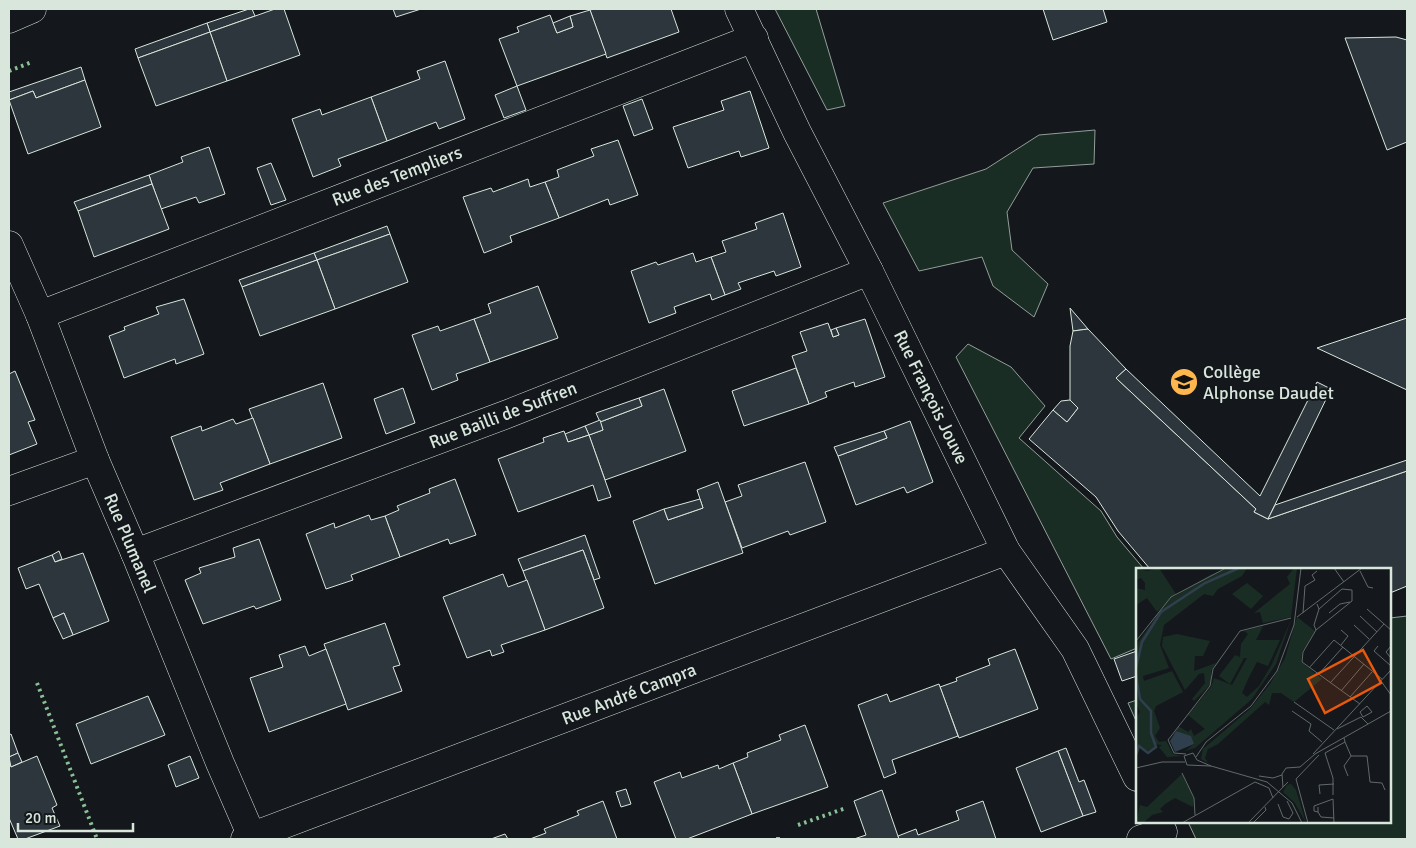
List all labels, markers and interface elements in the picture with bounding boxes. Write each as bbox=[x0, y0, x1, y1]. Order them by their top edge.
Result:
street label: Rue des Templiers bbox=[329, 141, 465, 211]
street label: Rue François Jouve bbox=[889, 326, 973, 468]
place label: Collège Alphonse Daudet bbox=[1203, 361, 1334, 404]
school or university icon: Collège Alphonse Daudet bbox=[1169, 367, 1199, 397]
street label: Rue Bailli de Suffren bbox=[426, 377, 580, 453]
street label: Rue Plumanel bbox=[99, 490, 161, 596]
inset map bbox=[1136, 568, 1391, 823]
street label: Rue André Campra bbox=[559, 658, 699, 730]
scale bar bbox=[18, 800, 132, 832]
text: 20 m bbox=[25, 809, 56, 827]

